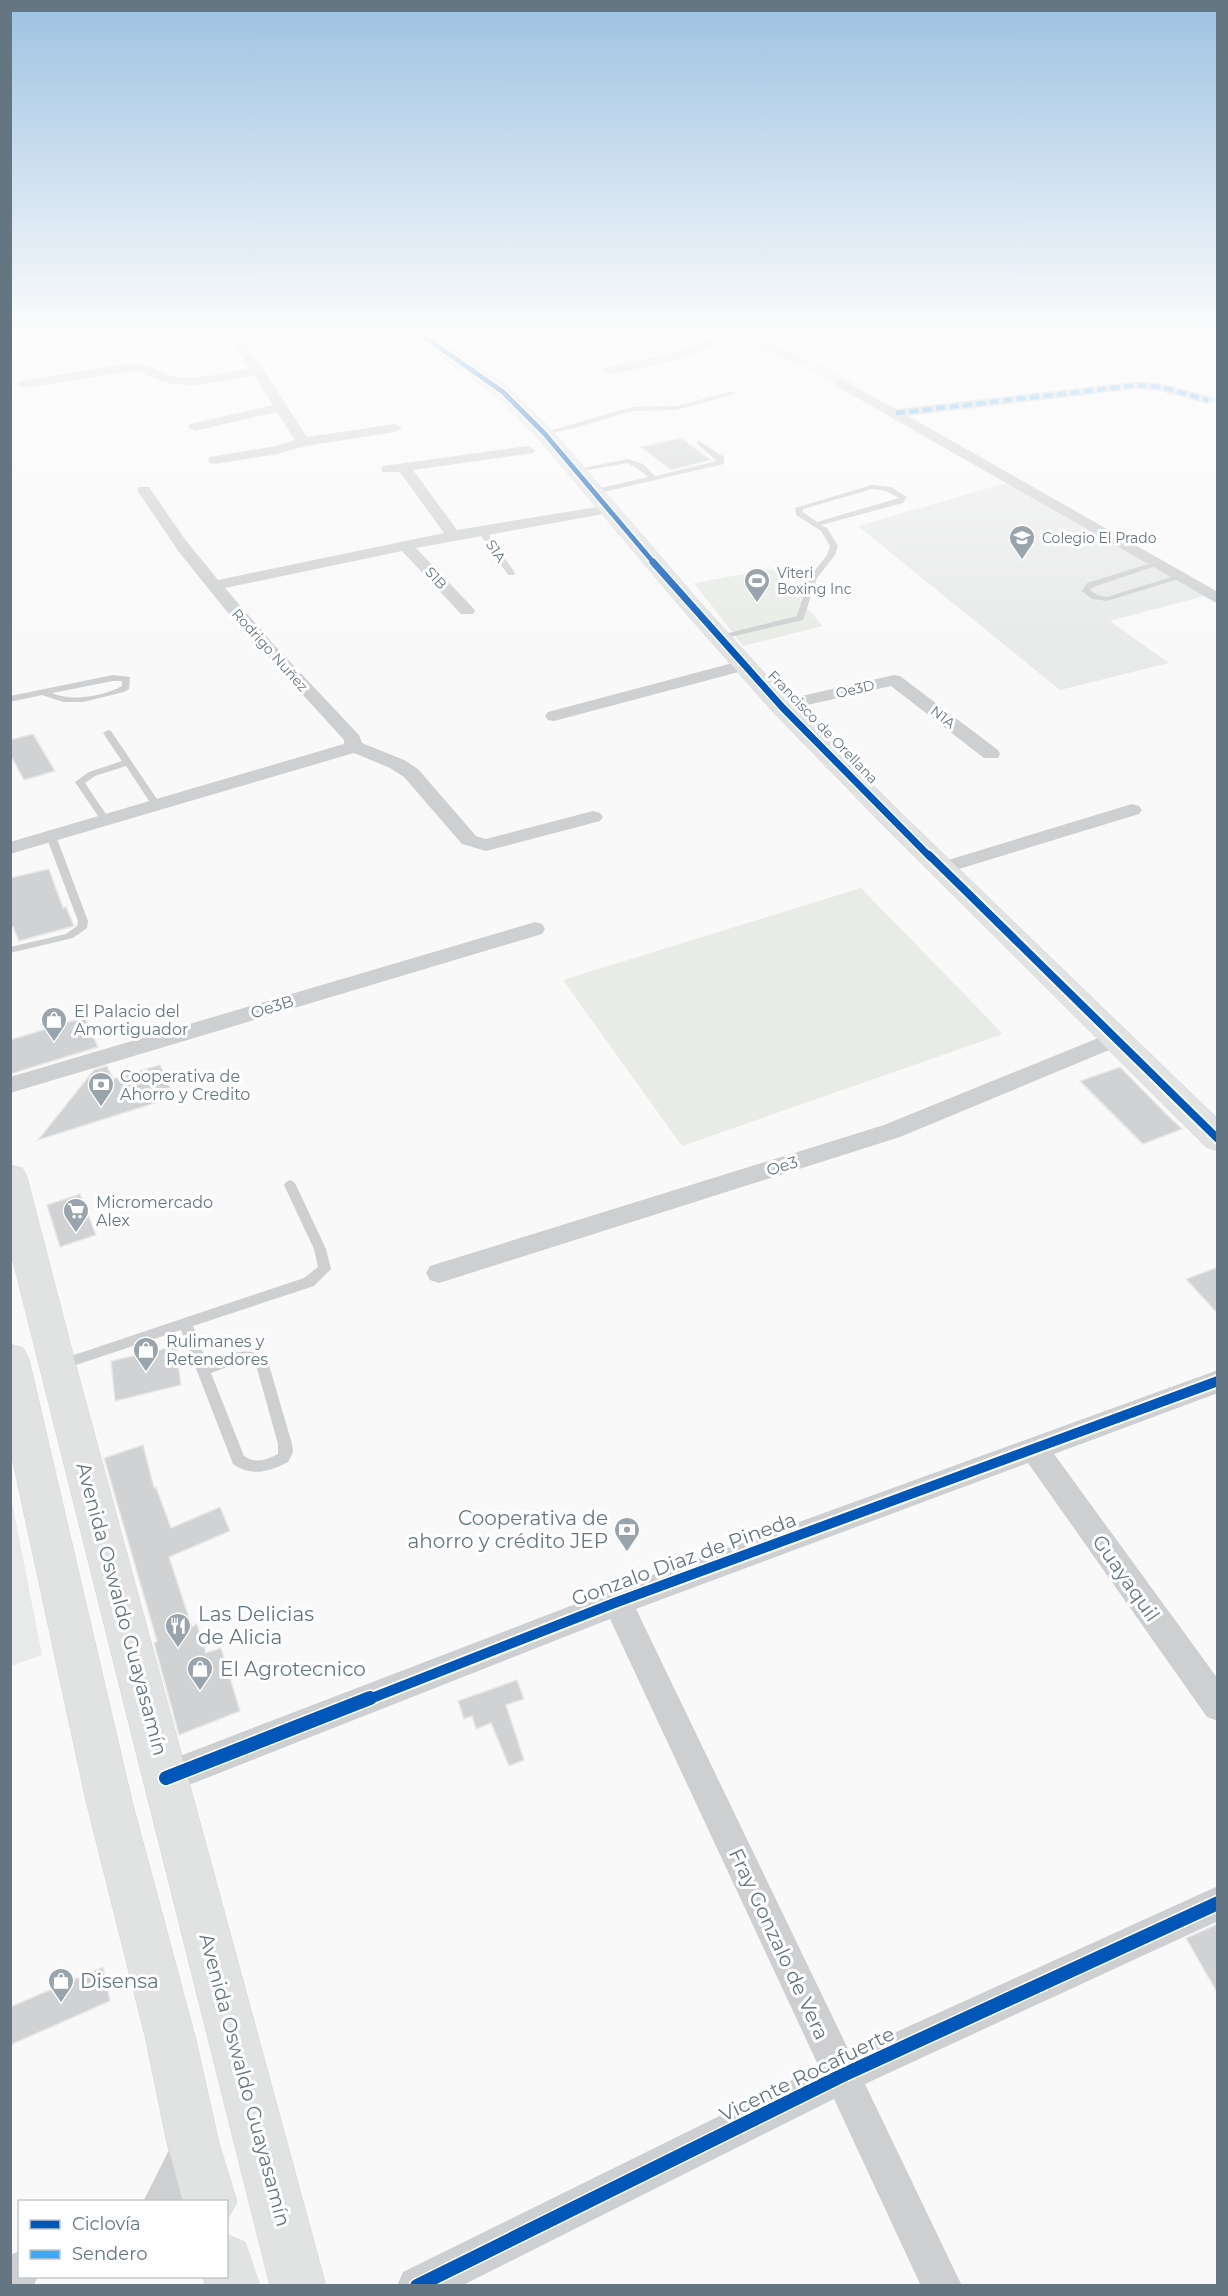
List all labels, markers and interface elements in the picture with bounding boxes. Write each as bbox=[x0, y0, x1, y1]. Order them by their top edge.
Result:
school or university icon: Colegio El Prado bbox=[1007, 523, 1037, 561]
place label: Colegio El Prado bbox=[1042, 529, 1157, 547]
street label: S1A bbox=[482, 536, 511, 567]
street label: S1B bbox=[421, 563, 451, 593]
place label: Viteri Boxing Inc bbox=[777, 564, 852, 598]
sports icon: Viteri Boxing Inc bbox=[742, 566, 772, 604]
street label: Rodrigo Nuñez bbox=[228, 605, 312, 695]
street label: Francisco de Orellana bbox=[764, 666, 882, 788]
street label: Oe3D bbox=[834, 676, 876, 702]
street label: N1A bbox=[927, 702, 960, 733]
street label: Oe3B bbox=[248, 992, 296, 1022]
place label: El Palacio del Amortiguador bbox=[74, 1002, 188, 1039]
shop icon: El Palacio del Amortiguador bbox=[39, 1005, 69, 1043]
place label: Cooperativa de Ahorro y Credito bbox=[120, 1067, 250, 1104]
bank icon: Cooperativa de Ahorro y Credito bbox=[86, 1070, 116, 1108]
street label: Oe3 bbox=[764, 1152, 800, 1180]
place label: Micromercado Alex bbox=[96, 1193, 213, 1230]
supermarket icon: Micromercado Alex bbox=[61, 1196, 91, 1234]
place label: Rulimanes y Retenedores bbox=[166, 1332, 268, 1369]
shop icon: Rulimanes y Retenedores bbox=[131, 1335, 161, 1373]
street label: Avenida Oswaldo Guayasamín bbox=[71, 1460, 173, 1758]
place label: Cooperativa de ahorro y crédito JEP bbox=[407, 1506, 608, 1553]
street label: Gonzalo Diaz de Pineda bbox=[568, 1507, 800, 1611]
bank icon: Cooperativa de ahorro y crédito JEP bbox=[612, 1515, 642, 1553]
street label: Guayaquil bbox=[1087, 1530, 1165, 1626]
place label: Las Delicias de Alicia bbox=[198, 1602, 314, 1649]
restaurant icon: Las Delicias de Alicia bbox=[163, 1611, 193, 1649]
shop icon: El Agrotecnico bbox=[185, 1654, 215, 1692]
place label: El Agrotecnico bbox=[220, 1657, 366, 1681]
street label: Fray Gonzalo de Vera bbox=[724, 1844, 834, 2044]
street label: Avenida Oswaldo Guayasamín bbox=[194, 1931, 296, 2229]
shop icon: Disensa bbox=[46, 1966, 76, 2004]
place label: Disensa bbox=[80, 1969, 159, 1993]
street label: Vicente Rocafuerte bbox=[716, 2021, 898, 2127]
legend bbox=[18, 2200, 228, 2278]
text: Ciclovía bbox=[72, 2213, 141, 2235]
text: Sendero bbox=[72, 2243, 147, 2265]

